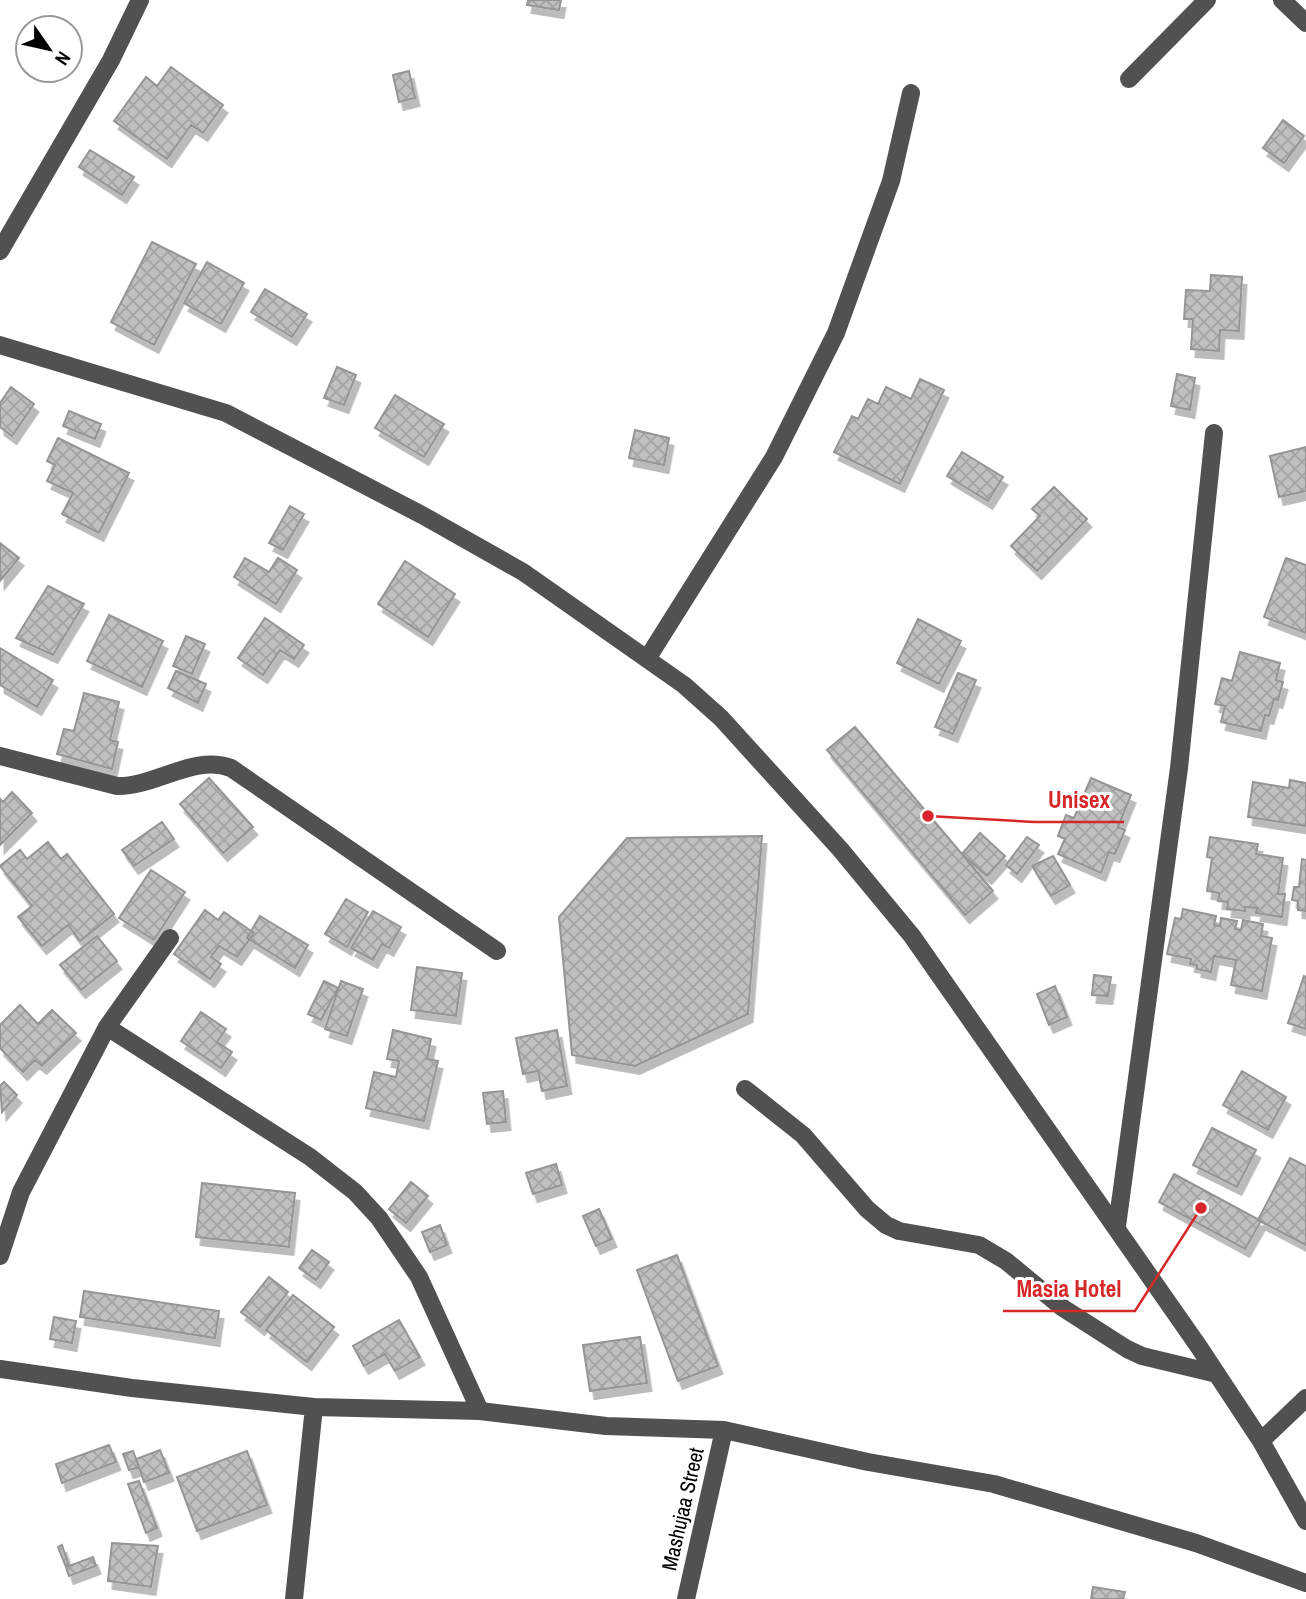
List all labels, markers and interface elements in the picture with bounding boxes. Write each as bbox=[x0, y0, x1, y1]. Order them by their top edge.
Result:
north arrow bbox=[14, 14, 84, 84]
text: N bbox=[49, 47, 77, 70]
callout: Unisex bbox=[1034, 778, 1124, 822]
text: Unisex bbox=[1048, 784, 1110, 815]
callout: Masia Hotel bbox=[1003, 1267, 1135, 1311]
text: Masia Hotel bbox=[1017, 1273, 1121, 1304]
street label: Mashujaa Street bbox=[654, 1444, 711, 1573]

